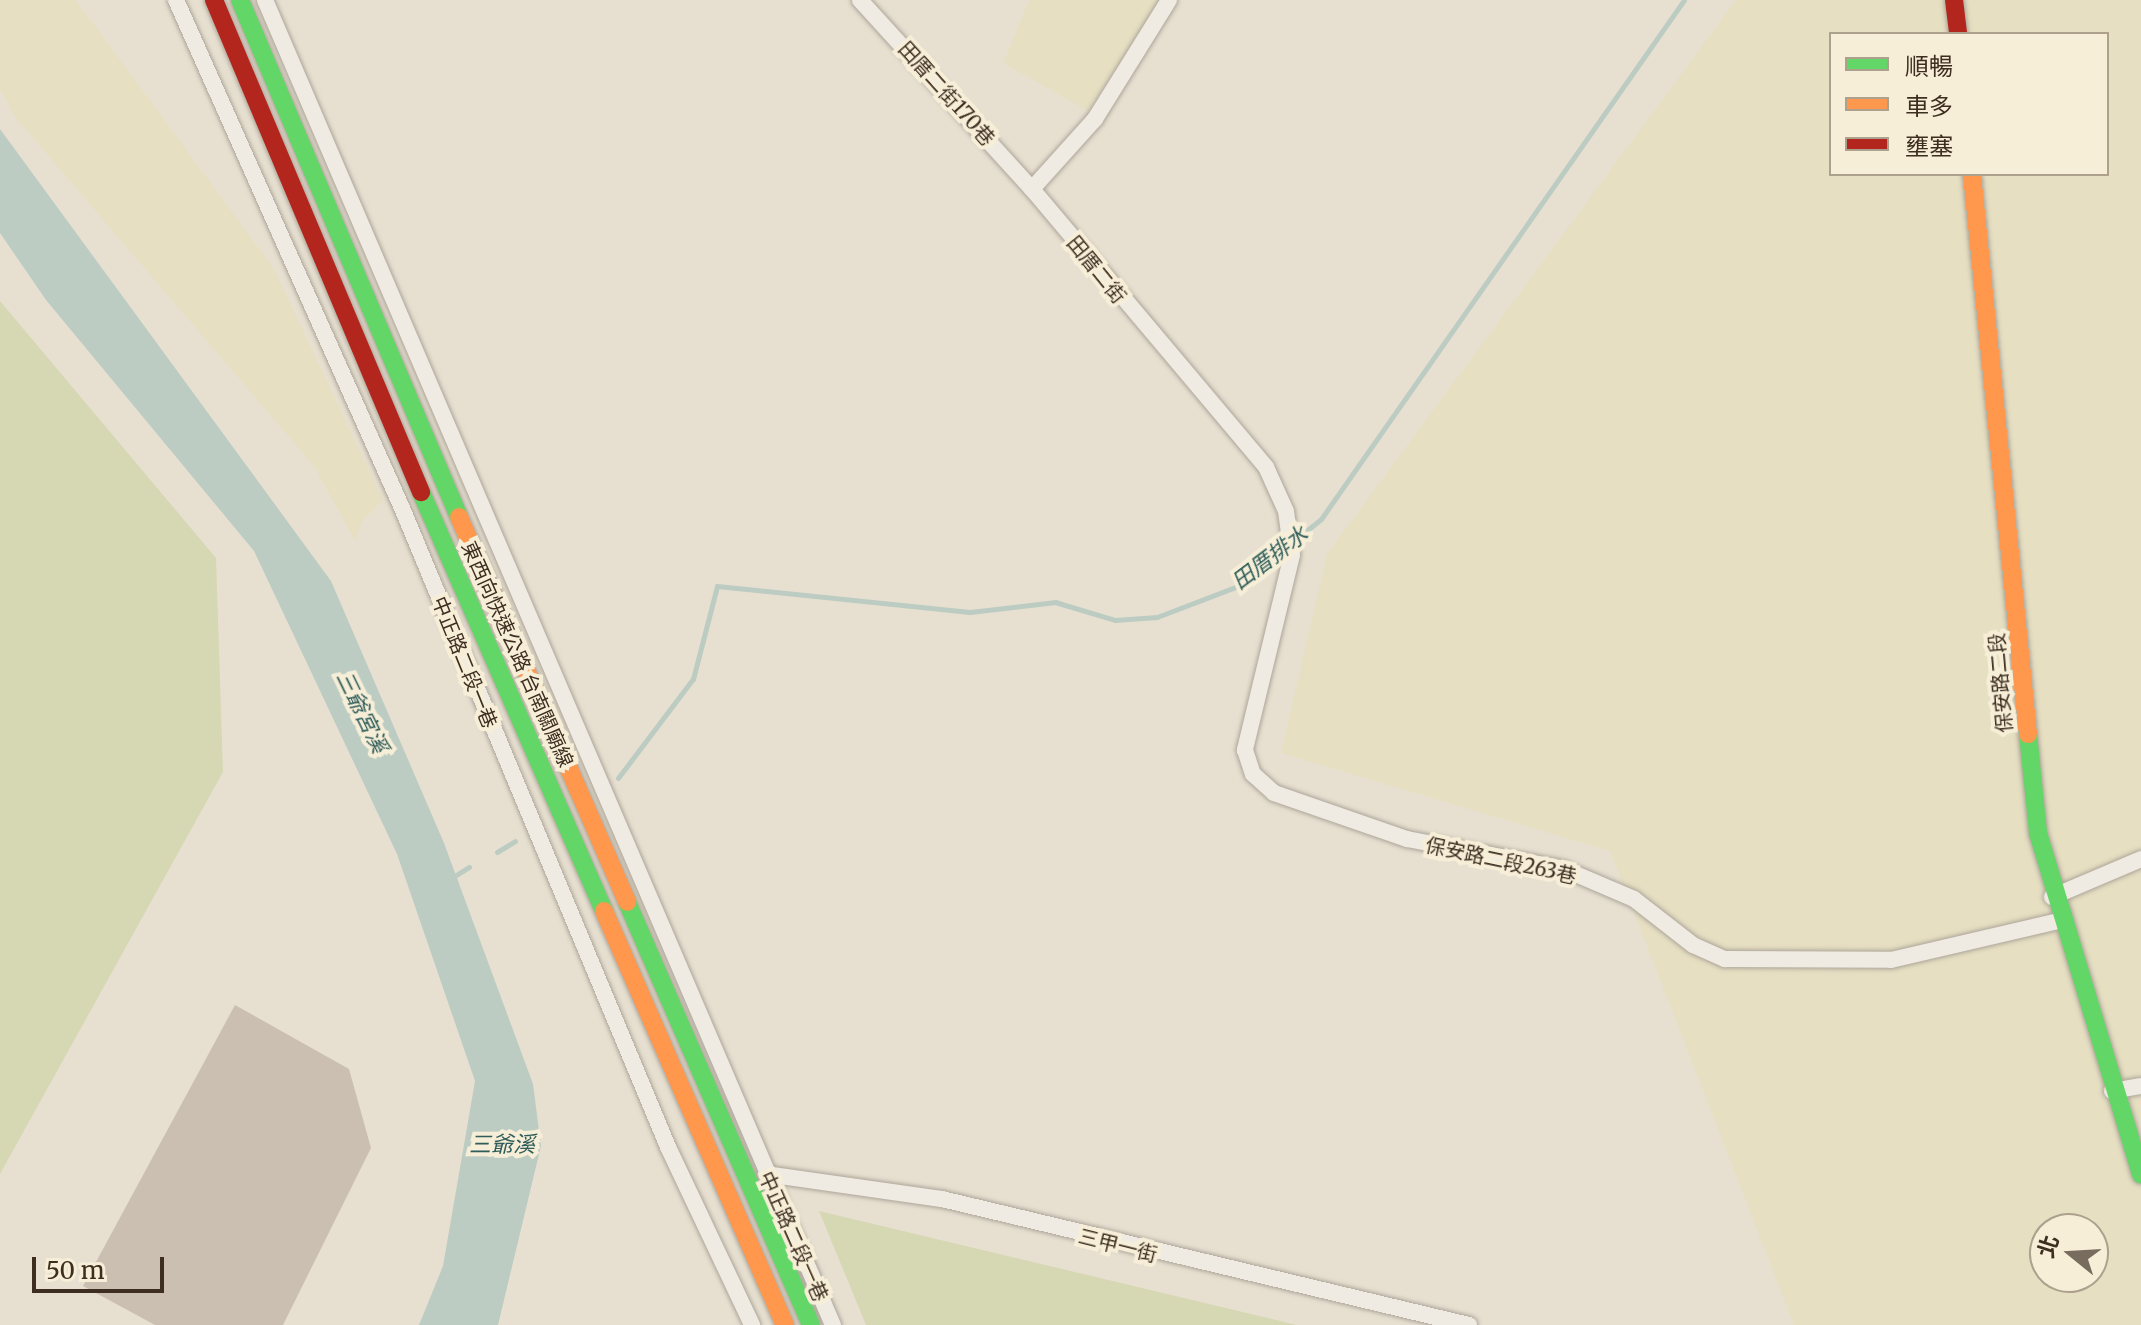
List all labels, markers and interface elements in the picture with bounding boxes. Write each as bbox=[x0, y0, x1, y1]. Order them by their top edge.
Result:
legend bbox=[1829, 32, 2109, 176]
street label: 田厝二街170巷 bbox=[894, 36, 1000, 150]
text: 順暢 bbox=[1905, 51, 1953, 82]
text: 車多 bbox=[1905, 91, 1953, 122]
text: 壅塞 bbox=[1905, 131, 1953, 162]
street label: 田厝二街 bbox=[1063, 230, 1131, 308]
water label: 田厝排水 bbox=[1227, 521, 1313, 595]
street label: 東西向快速公路 台南關廟線 bbox=[457, 537, 579, 771]
street label: 中正路二段一巷 bbox=[428, 593, 502, 731]
street label: 保安路二段 bbox=[1984, 632, 2016, 734]
water label: 三爺宮溪 bbox=[331, 667, 393, 757]
street label: 保安路二段263巷 bbox=[1423, 832, 1579, 888]
water label: 三爺溪 bbox=[469, 1132, 535, 1158]
street label: 中正路二段一巷 bbox=[755, 1167, 833, 1305]
north arrow bbox=[2029, 1213, 2109, 1293]
street label: 三甲一街 bbox=[1076, 1224, 1160, 1266]
text: 北 bbox=[2031, 1231, 2065, 1261]
scale bar bbox=[36, 1241, 168, 1291]
text: 50 m bbox=[46, 1255, 105, 1286]

